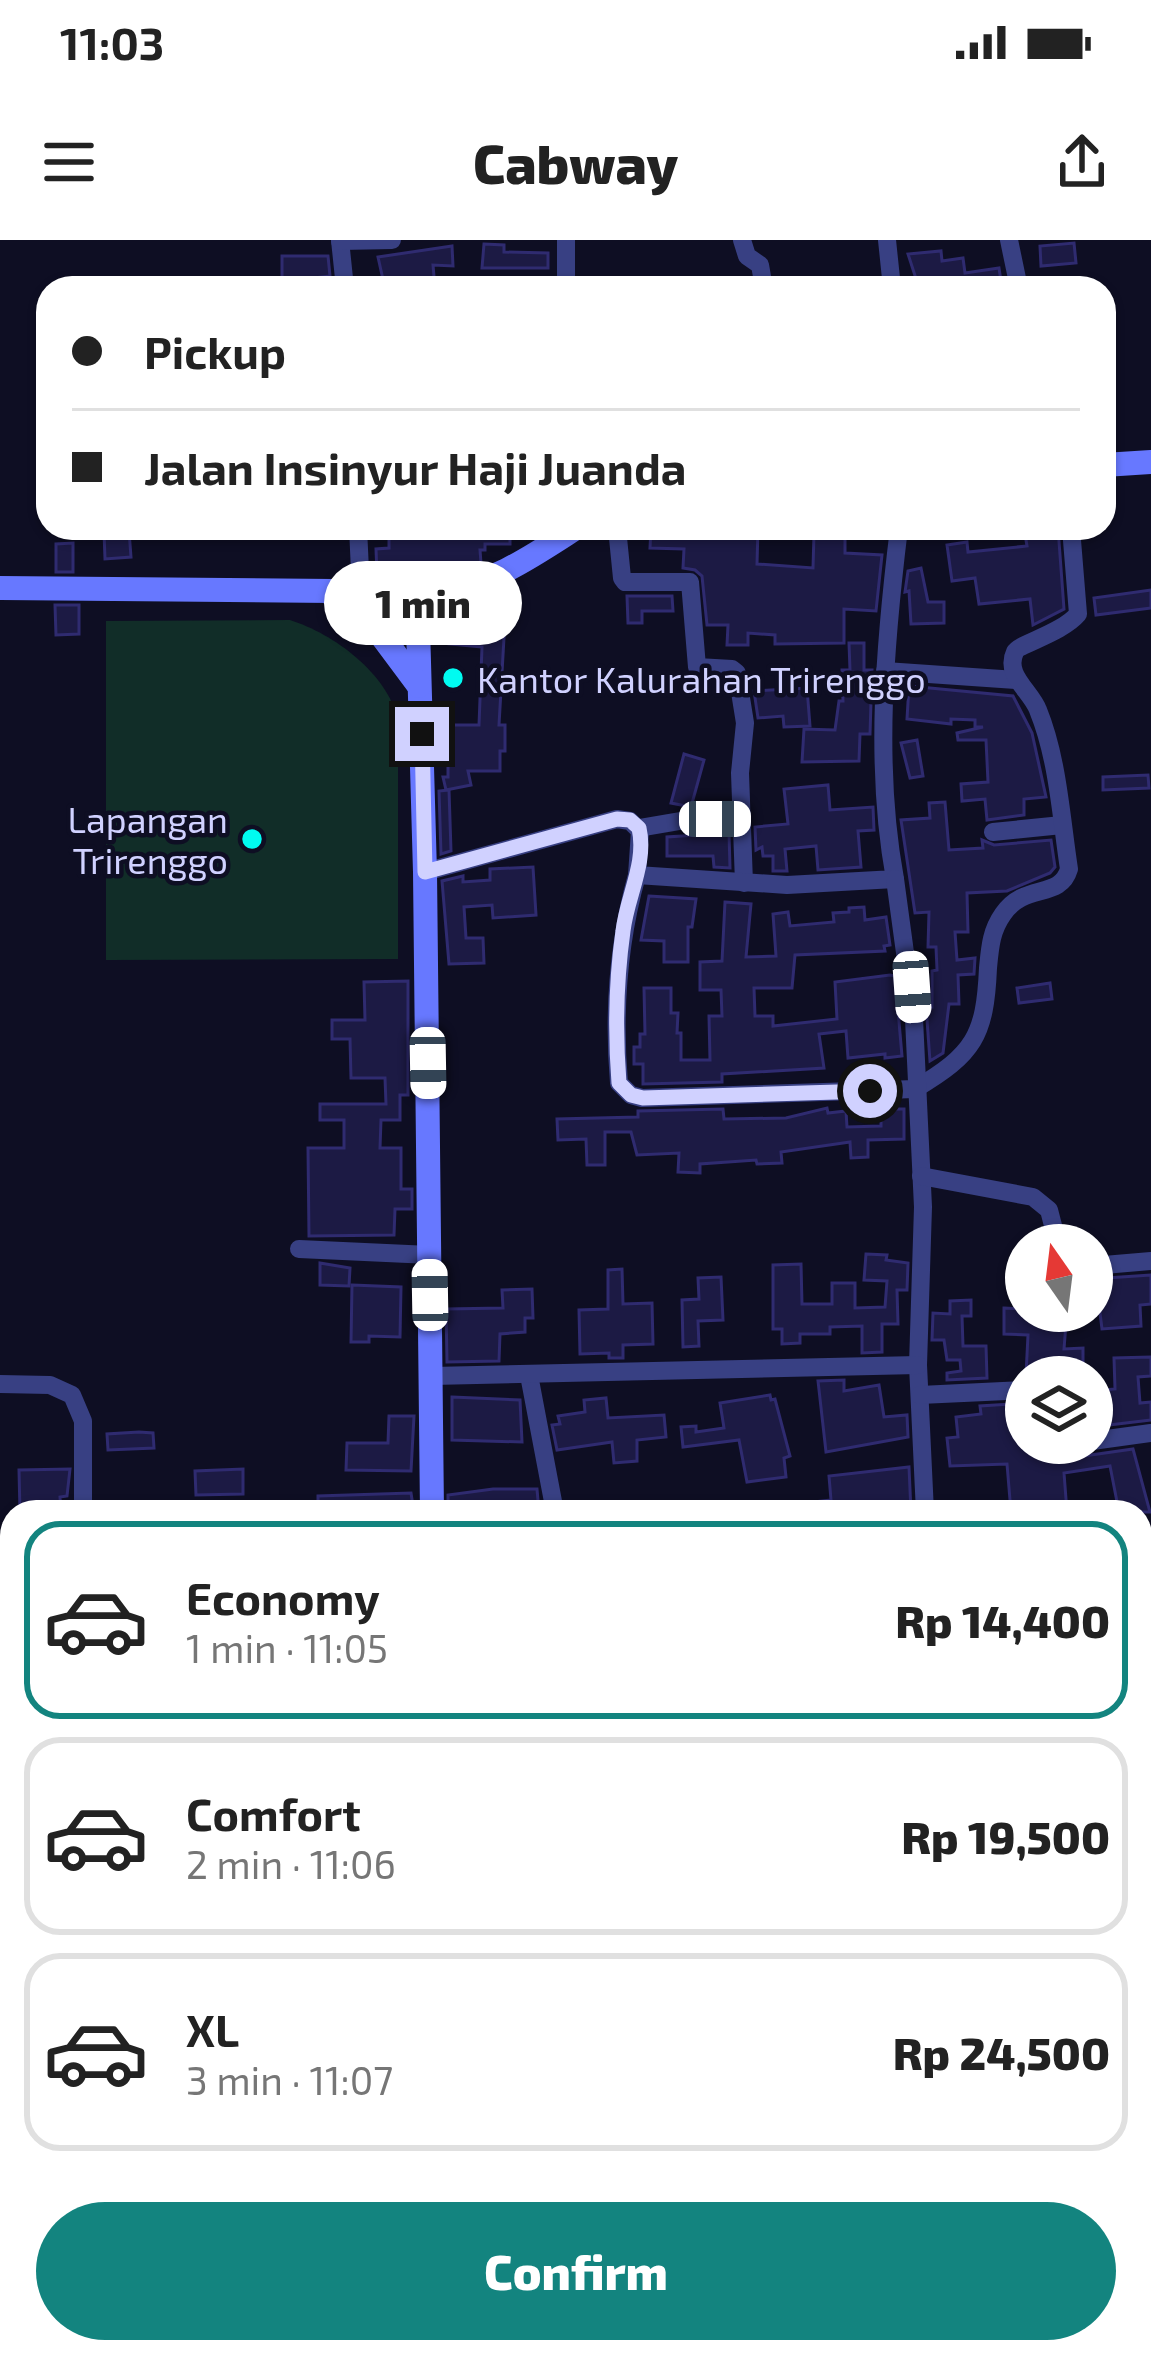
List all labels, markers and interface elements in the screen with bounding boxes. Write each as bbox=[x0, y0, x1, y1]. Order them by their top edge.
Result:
text: 11:03 bbox=[60, 15, 164, 69]
icon: menu bbox=[36, 129, 102, 195]
icon: share bbox=[1049, 129, 1115, 195]
text: Cabway bbox=[473, 130, 678, 195]
text: Pickup bbox=[144, 324, 286, 378]
text: Jalan Insinyur Haji Juanda bbox=[144, 440, 686, 494]
callout: 1 min bbox=[323, 560, 521, 644]
text: 1 min bbox=[375, 579, 471, 626]
place label: Kantor Kalurahan Trirenggo bbox=[477, 657, 926, 700]
marker: Kantor Kalurahan Trirenggo bbox=[440, 665, 466, 691]
route end bbox=[395, 707, 449, 761]
place label: Lapangan Trirenggo bbox=[68, 797, 228, 881]
car bbox=[679, 801, 751, 837]
marker: Lapangan Trirenggo bbox=[239, 826, 265, 852]
car bbox=[892, 950, 932, 1024]
car bbox=[409, 1027, 447, 1099]
route start bbox=[843, 1064, 897, 1118]
north arrow bbox=[1005, 1224, 1113, 1332]
map controls bbox=[1005, 1224, 1113, 1464]
car bbox=[411, 1259, 449, 1331]
button: layers bbox=[1005, 1356, 1113, 1464]
icon: car bbox=[42, 1566, 150, 1674]
text: Economy bbox=[186, 1570, 380, 1624]
text: Rp 14,400 bbox=[895, 1593, 1110, 1647]
text: 1 min · 11:05 bbox=[186, 1624, 388, 1671]
icon: car bbox=[42, 1782, 150, 1890]
text: Comfort bbox=[186, 1786, 361, 1840]
text: Rp 19,500 bbox=[901, 1809, 1110, 1863]
text: 2 min · 11:06 bbox=[186, 1840, 396, 1887]
icon: car bbox=[42, 1998, 150, 2106]
text: XL bbox=[186, 2002, 239, 2056]
text: Rp 24,500 bbox=[893, 2025, 1110, 2079]
text: 3 min · 11:07 bbox=[186, 2056, 393, 2103]
button: Confirm bbox=[36, 2202, 1116, 2340]

